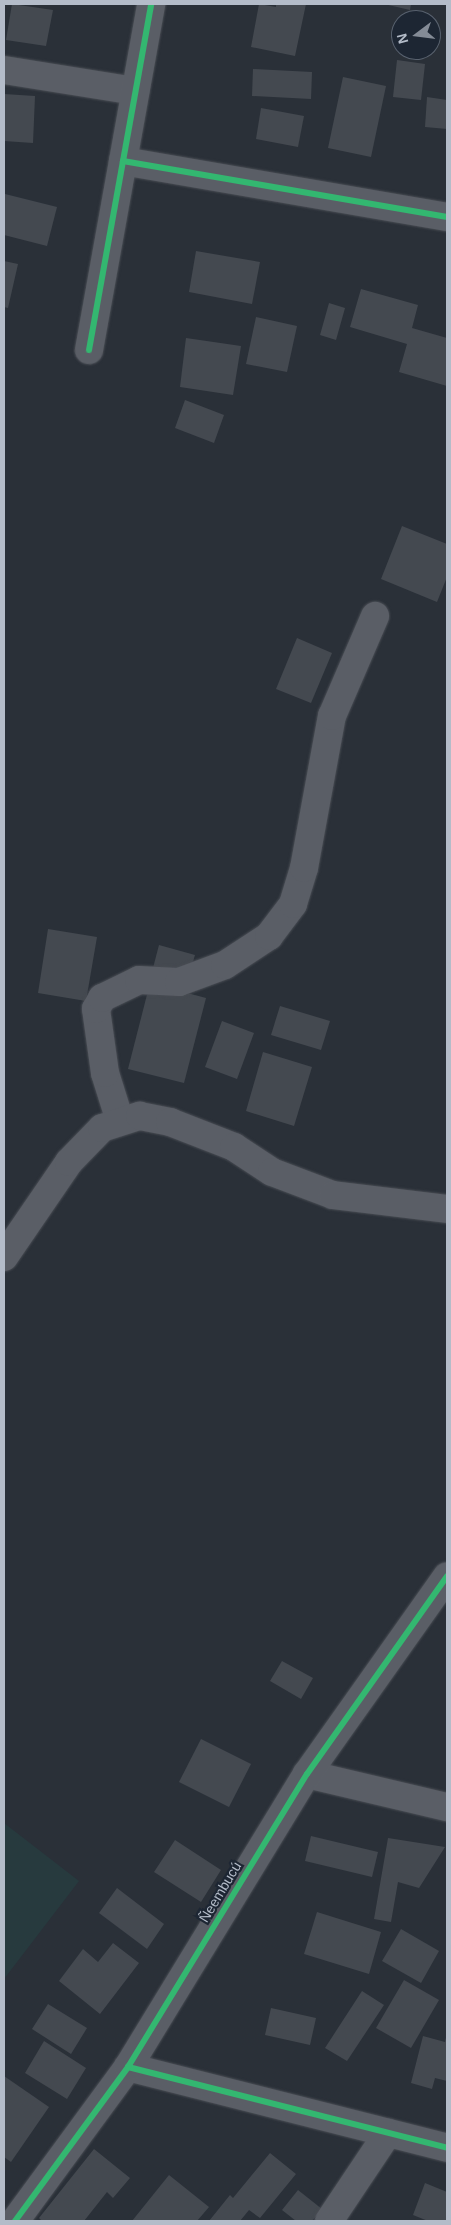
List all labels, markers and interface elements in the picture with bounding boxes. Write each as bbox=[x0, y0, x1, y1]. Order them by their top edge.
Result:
north arrow bbox=[391, 10, 441, 60]
text: N bbox=[393, 32, 412, 46]
street label: Ñeembucú bbox=[195, 1859, 245, 1925]

